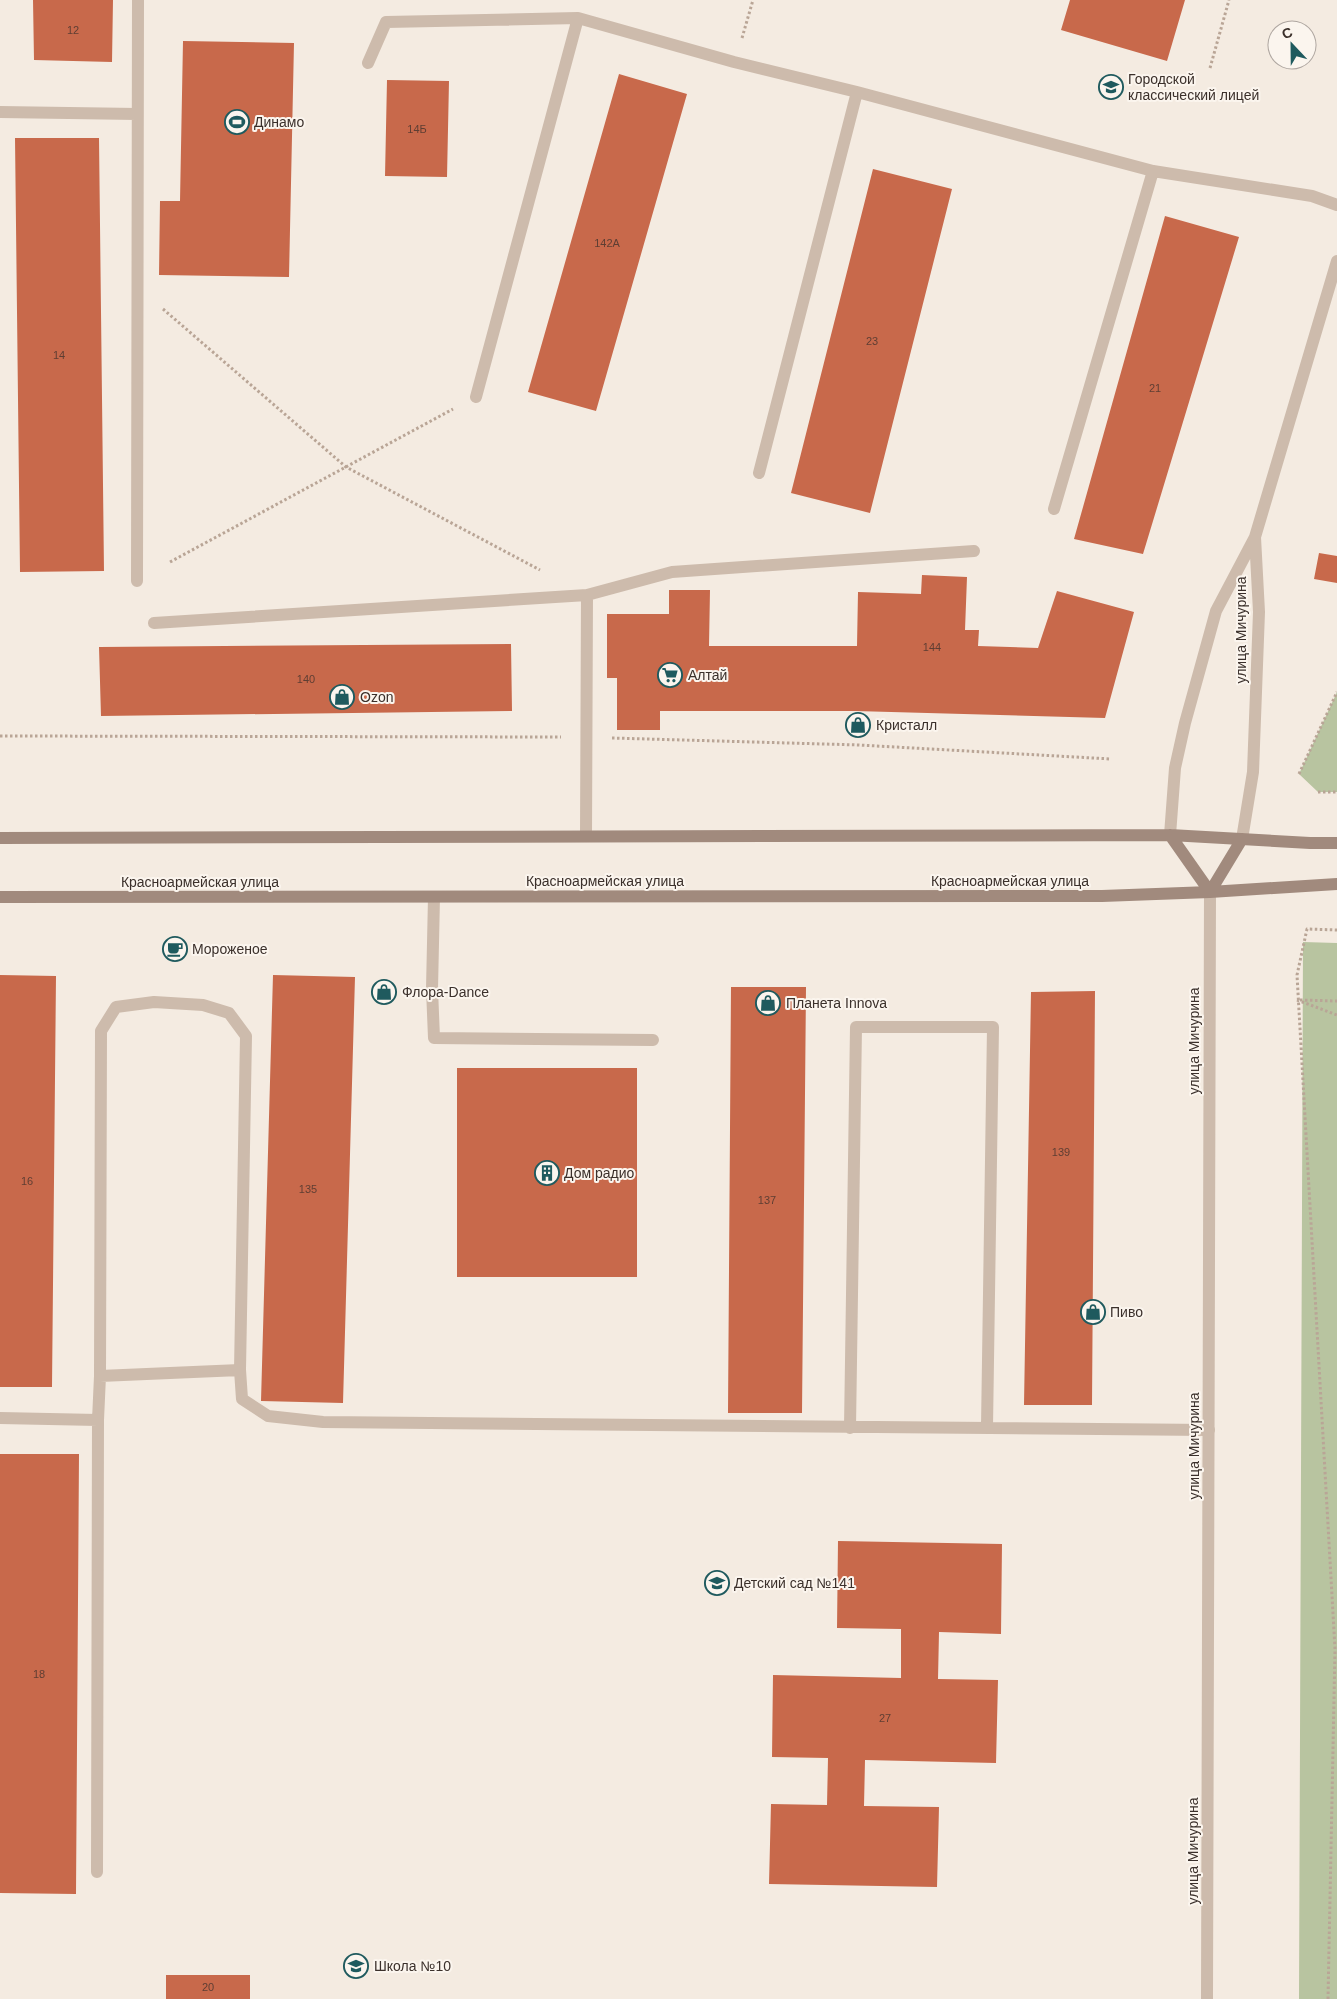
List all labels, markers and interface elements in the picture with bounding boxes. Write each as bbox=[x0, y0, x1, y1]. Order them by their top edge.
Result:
north arrow bbox=[1267, 20, 1317, 70]
house number: 12 bbox=[67, 24, 79, 36]
text: С bbox=[1279, 24, 1295, 42]
place label: Городской классический лицей bbox=[1128, 71, 1259, 103]
school or university icon: Городской классический лицей bbox=[1098, 74, 1124, 100]
sports icon: Динамо bbox=[224, 109, 250, 135]
place label: Динамо bbox=[254, 114, 304, 130]
house number: 14Б bbox=[407, 123, 427, 135]
house number: 142А bbox=[594, 237, 621, 249]
house number: 23 bbox=[866, 335, 878, 347]
house number: 14 bbox=[53, 349, 65, 361]
house number: 21 bbox=[1149, 382, 1161, 394]
street label: улица Мичурина bbox=[1233, 576, 1249, 684]
house number: 144 bbox=[923, 641, 941, 653]
supermarket icon: Алтай bbox=[657, 662, 683, 688]
place label: Алтай bbox=[688, 667, 727, 683]
house number: 140 bbox=[297, 673, 315, 685]
shop icon: Ozon bbox=[329, 684, 355, 710]
place label: Ozon bbox=[360, 689, 393, 705]
shop icon: Кристалл bbox=[845, 712, 871, 738]
place label: Кристалл bbox=[876, 717, 937, 733]
street label: Красноармейская улица bbox=[526, 873, 684, 889]
street label: Красноармейская улица bbox=[931, 873, 1089, 889]
street label: Красноармейская улица bbox=[121, 874, 279, 890]
cafe icon: Мороженое bbox=[162, 936, 188, 962]
place label: Мороженое bbox=[192, 941, 268, 957]
shop icon: Флора-Dance bbox=[371, 979, 397, 1005]
place label: Флора-Dance bbox=[402, 984, 489, 1000]
street label: улица Мичурина bbox=[1186, 987, 1202, 1095]
shop icon: Планета Innova bbox=[755, 990, 781, 1016]
place label: Планета Innova bbox=[786, 995, 887, 1011]
house number: 139 bbox=[1052, 1146, 1070, 1158]
building icon: Дом радио bbox=[534, 1160, 560, 1186]
place label: Дом радио bbox=[564, 1165, 635, 1181]
house number: 16 bbox=[21, 1175, 33, 1187]
house number: 135 bbox=[299, 1183, 317, 1195]
house number: 137 bbox=[758, 1194, 776, 1206]
shop icon: Пиво bbox=[1080, 1299, 1106, 1325]
place label: Пиво bbox=[1110, 1304, 1143, 1320]
street label: улица Мичурина bbox=[1186, 1392, 1202, 1500]
school or university icon: Детский сад №141 bbox=[704, 1570, 730, 1596]
place label: Детский сад №141 bbox=[734, 1575, 855, 1591]
house number: 18 bbox=[33, 1668, 45, 1680]
house number: 27 bbox=[879, 1712, 891, 1724]
street label: улица Мичурина bbox=[1185, 1797, 1201, 1905]
school or university icon: Школа №10 bbox=[343, 1953, 369, 1979]
place label: Школа №10 bbox=[374, 1958, 451, 1974]
house number: 20 bbox=[202, 1981, 214, 1993]

